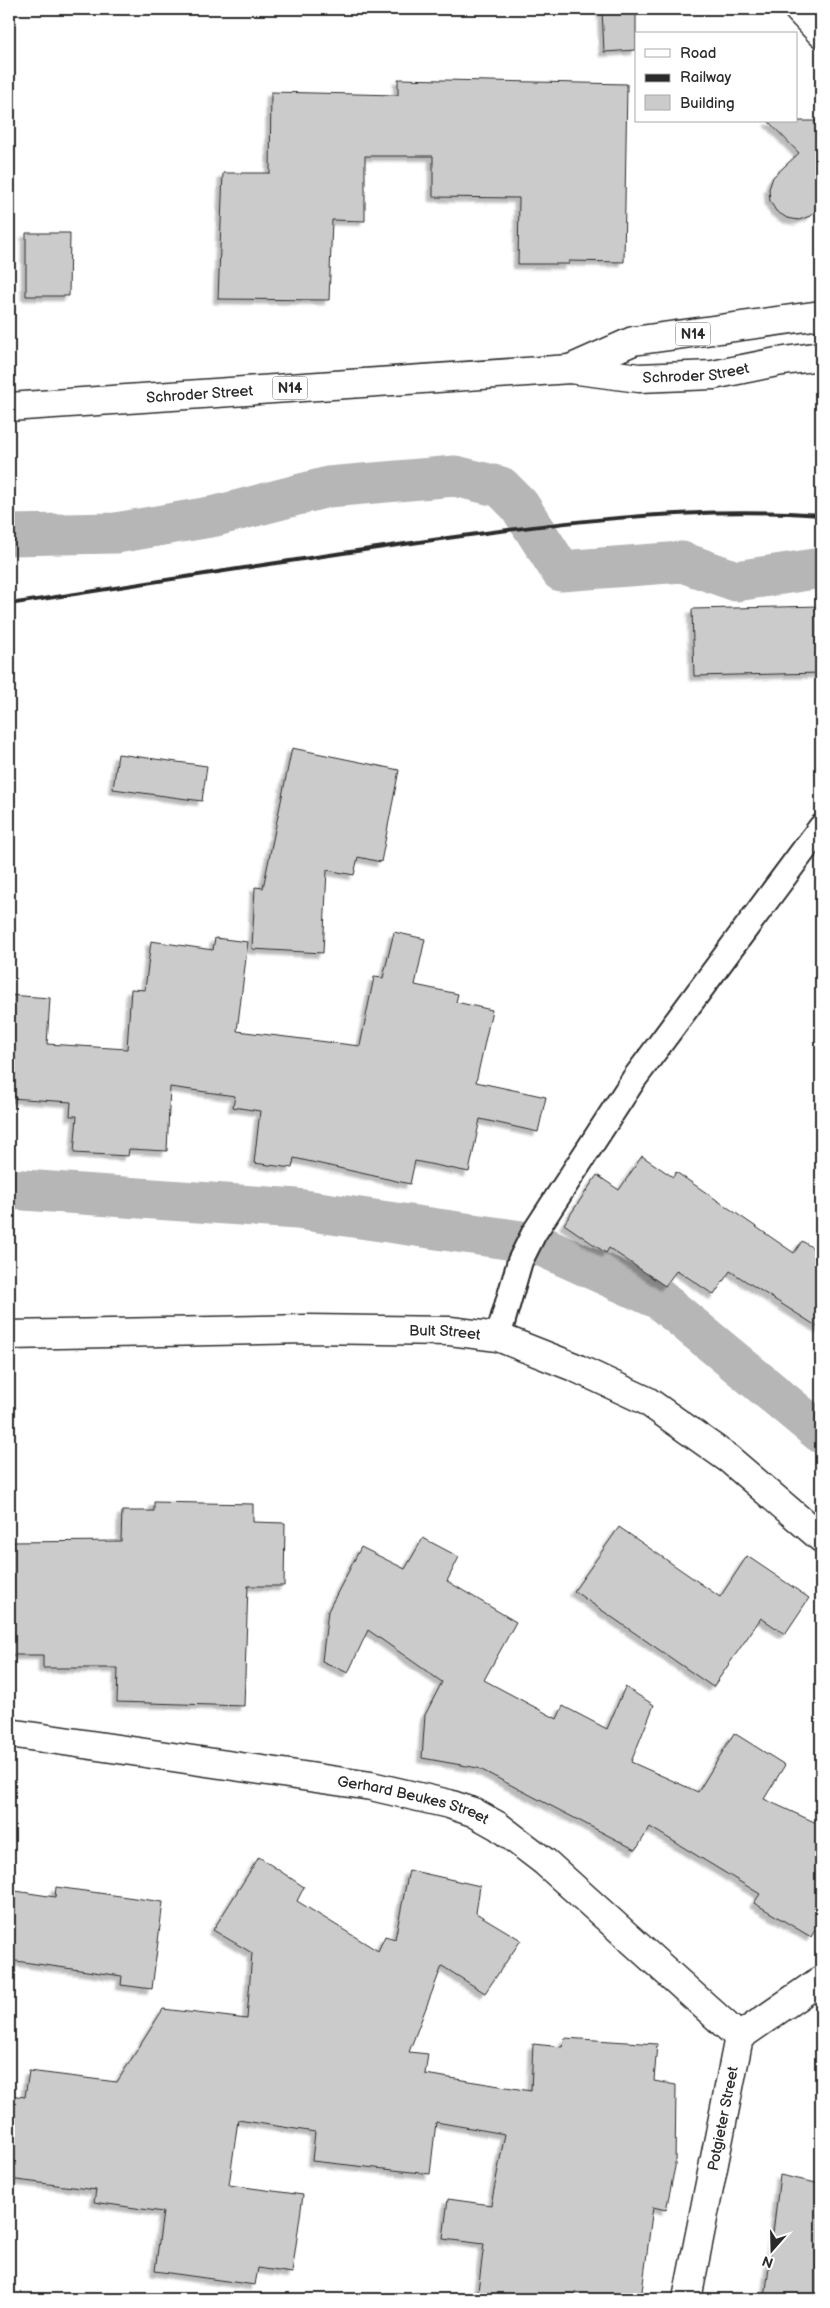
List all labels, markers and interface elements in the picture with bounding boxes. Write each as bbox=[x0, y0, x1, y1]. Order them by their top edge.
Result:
legend bbox=[635, 32, 798, 122]
text: Road bbox=[680, 44, 716, 63]
text: Railway bbox=[680, 68, 731, 87]
text: Building bbox=[680, 94, 735, 113]
road number: N14 bbox=[676, 322, 710, 346]
street label: Schroder Street bbox=[642, 359, 751, 388]
road number: N14 bbox=[272, 376, 308, 399]
street label: Schroder Street bbox=[146, 381, 254, 408]
street label: Bult Street bbox=[409, 1321, 482, 1345]
street label: Gerhard Beukes Street bbox=[336, 1772, 492, 1829]
street label: Potgieter Street bbox=[704, 2064, 743, 2172]
north arrow bbox=[748, 2226, 798, 2276]
text: N bbox=[760, 2252, 776, 2272]

